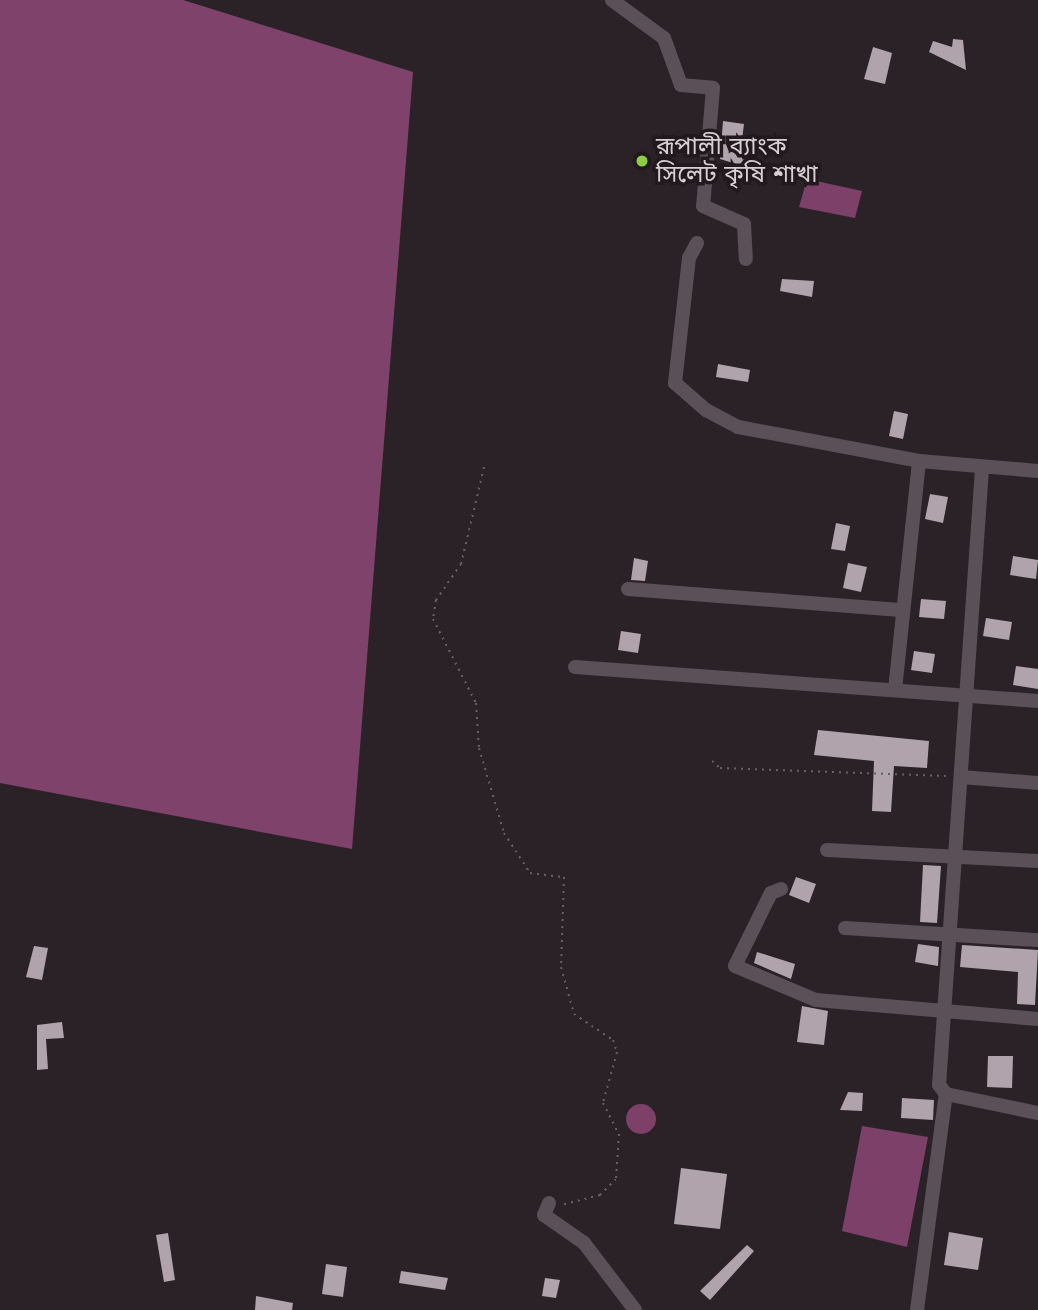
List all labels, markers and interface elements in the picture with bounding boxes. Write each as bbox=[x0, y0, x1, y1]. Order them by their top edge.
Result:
place label: রূপালী ব্যাংক সিলেট কৃষি শাখা bbox=[656, 133, 818, 189]
marker: রূপালী ব্যাংক সিলেট কৃষি শাখা bbox=[634, 153, 650, 169]

